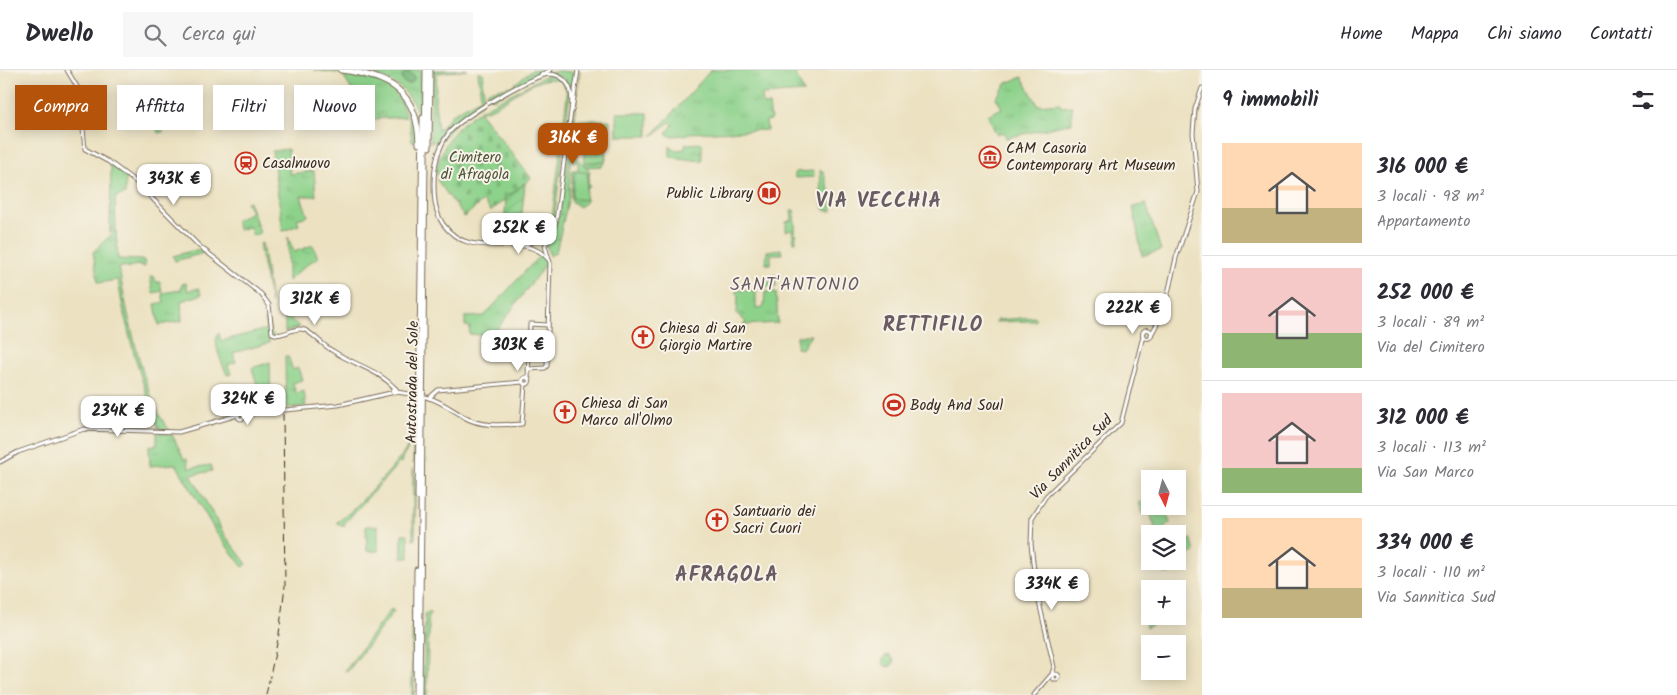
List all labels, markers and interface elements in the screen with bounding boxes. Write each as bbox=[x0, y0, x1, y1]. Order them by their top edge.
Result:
search box bbox=[123, 12, 473, 57]
text: Dwello bbox=[25, 15, 93, 54]
text: Cerca qui bbox=[181, 20, 255, 50]
text: Home bbox=[1340, 20, 1383, 49]
text: Mappa bbox=[1411, 20, 1459, 49]
text: Chi siamo bbox=[1487, 20, 1562, 49]
text: Contatti bbox=[1590, 20, 1652, 49]
icon: search bbox=[141, 21, 169, 49]
text: 9 immobili bbox=[1222, 84, 1319, 117]
chip: Compra bbox=[15, 85, 107, 130]
chip: Affitta bbox=[117, 85, 203, 130]
chip: Filtri bbox=[213, 85, 284, 130]
chip: Nuovo bbox=[294, 85, 375, 130]
icon: filters bbox=[1629, 86, 1657, 114]
pin: 316K € bbox=[532, 122, 614, 165]
text: 316K € bbox=[549, 126, 597, 151]
place label: CAM Casoria Contemporary Art Museum bbox=[1006, 137, 1176, 178]
museum icon: CAM Casoria Contemporary Art Museum bbox=[978, 145, 1002, 169]
park label: Cimitero di Afragola bbox=[441, 146, 509, 187]
station icon: Casalnuovo bbox=[234, 151, 258, 175]
text: 316 000 € bbox=[1377, 151, 1468, 184]
place label: Casalnuovo bbox=[262, 152, 330, 176]
icon: home bbox=[1262, 163, 1322, 223]
pin: 343K € bbox=[133, 164, 215, 206]
text: 343K € bbox=[148, 167, 200, 192]
library icon: Public Library bbox=[757, 181, 781, 205]
place label: Public Library bbox=[666, 182, 754, 206]
text: 3 locali · 98 m² bbox=[1377, 184, 1484, 209]
district label: VIA VECCHIA bbox=[816, 186, 942, 218]
text: Appartamento bbox=[1377, 209, 1470, 234]
pin: 252K € bbox=[478, 212, 560, 255]
text: 252K € bbox=[493, 216, 545, 241]
district label: SANT'ANTONIO bbox=[730, 271, 860, 300]
text: 252 000 € bbox=[1377, 277, 1474, 310]
pin: 312K € bbox=[274, 284, 356, 326]
text: 312K € bbox=[291, 287, 339, 312]
icon: home bbox=[1262, 288, 1322, 348]
pin: 222K € bbox=[1092, 292, 1174, 335]
text: 222K € bbox=[1106, 296, 1160, 321]
district label: RETTIFILO bbox=[883, 310, 983, 342]
text: 3 locali · 89 m² bbox=[1377, 310, 1484, 335]
place label: Chiesa di San Giorgio Martire bbox=[659, 317, 752, 358]
street label: Autostrada del Sole bbox=[400, 320, 426, 444]
church icon: Chiesa di San Giorgio Martire bbox=[631, 325, 655, 349]
pin: 303K € bbox=[477, 330, 559, 372]
text: 303K € bbox=[492, 333, 544, 358]
text: Via del Cimitero bbox=[1377, 335, 1485, 360]
pin: 324K € bbox=[207, 384, 289, 426]
text: 324K € bbox=[222, 387, 274, 412]
place label: Chiesa di San Marco all'Olmo bbox=[581, 392, 673, 433]
sports icon: Body And Soul bbox=[882, 393, 906, 417]
place label: Body And Soul bbox=[910, 394, 1003, 418]
pin: 234K € bbox=[77, 396, 159, 438]
text: 234K € bbox=[92, 399, 144, 424]
church icon: Chiesa di San Marco all'Olmo bbox=[553, 400, 577, 424]
text: 312 000 € bbox=[1377, 402, 1469, 435]
street label: Via Sannitica Sud bbox=[1025, 409, 1119, 506]
icon: home bbox=[1262, 413, 1322, 473]
text: 3 locali · 113 m² bbox=[1377, 435, 1486, 460]
text: Via San Marco bbox=[1377, 460, 1474, 485]
north arrow bbox=[1141, 470, 1186, 515]
map controls bbox=[1141, 470, 1186, 680]
place label: Santuario dei Sacri Cuori bbox=[733, 500, 817, 541]
church icon: Santuario dei Sacri Cuori bbox=[705, 508, 729, 532]
button: layers bbox=[1141, 525, 1186, 570]
text: 334 000 € bbox=[1377, 527, 1473, 560]
icon: home bbox=[1262, 538, 1322, 598]
district label: AFRAGOLA bbox=[675, 560, 779, 592]
text: 3 locali · 110 m² bbox=[1377, 560, 1485, 585]
pin: 334K € bbox=[1011, 568, 1093, 611]
text: 334K € bbox=[1026, 572, 1078, 597]
button: + bbox=[1141, 580, 1186, 625]
text: Via Sannitica Sud bbox=[1377, 585, 1495, 610]
button: − bbox=[1141, 635, 1186, 680]

